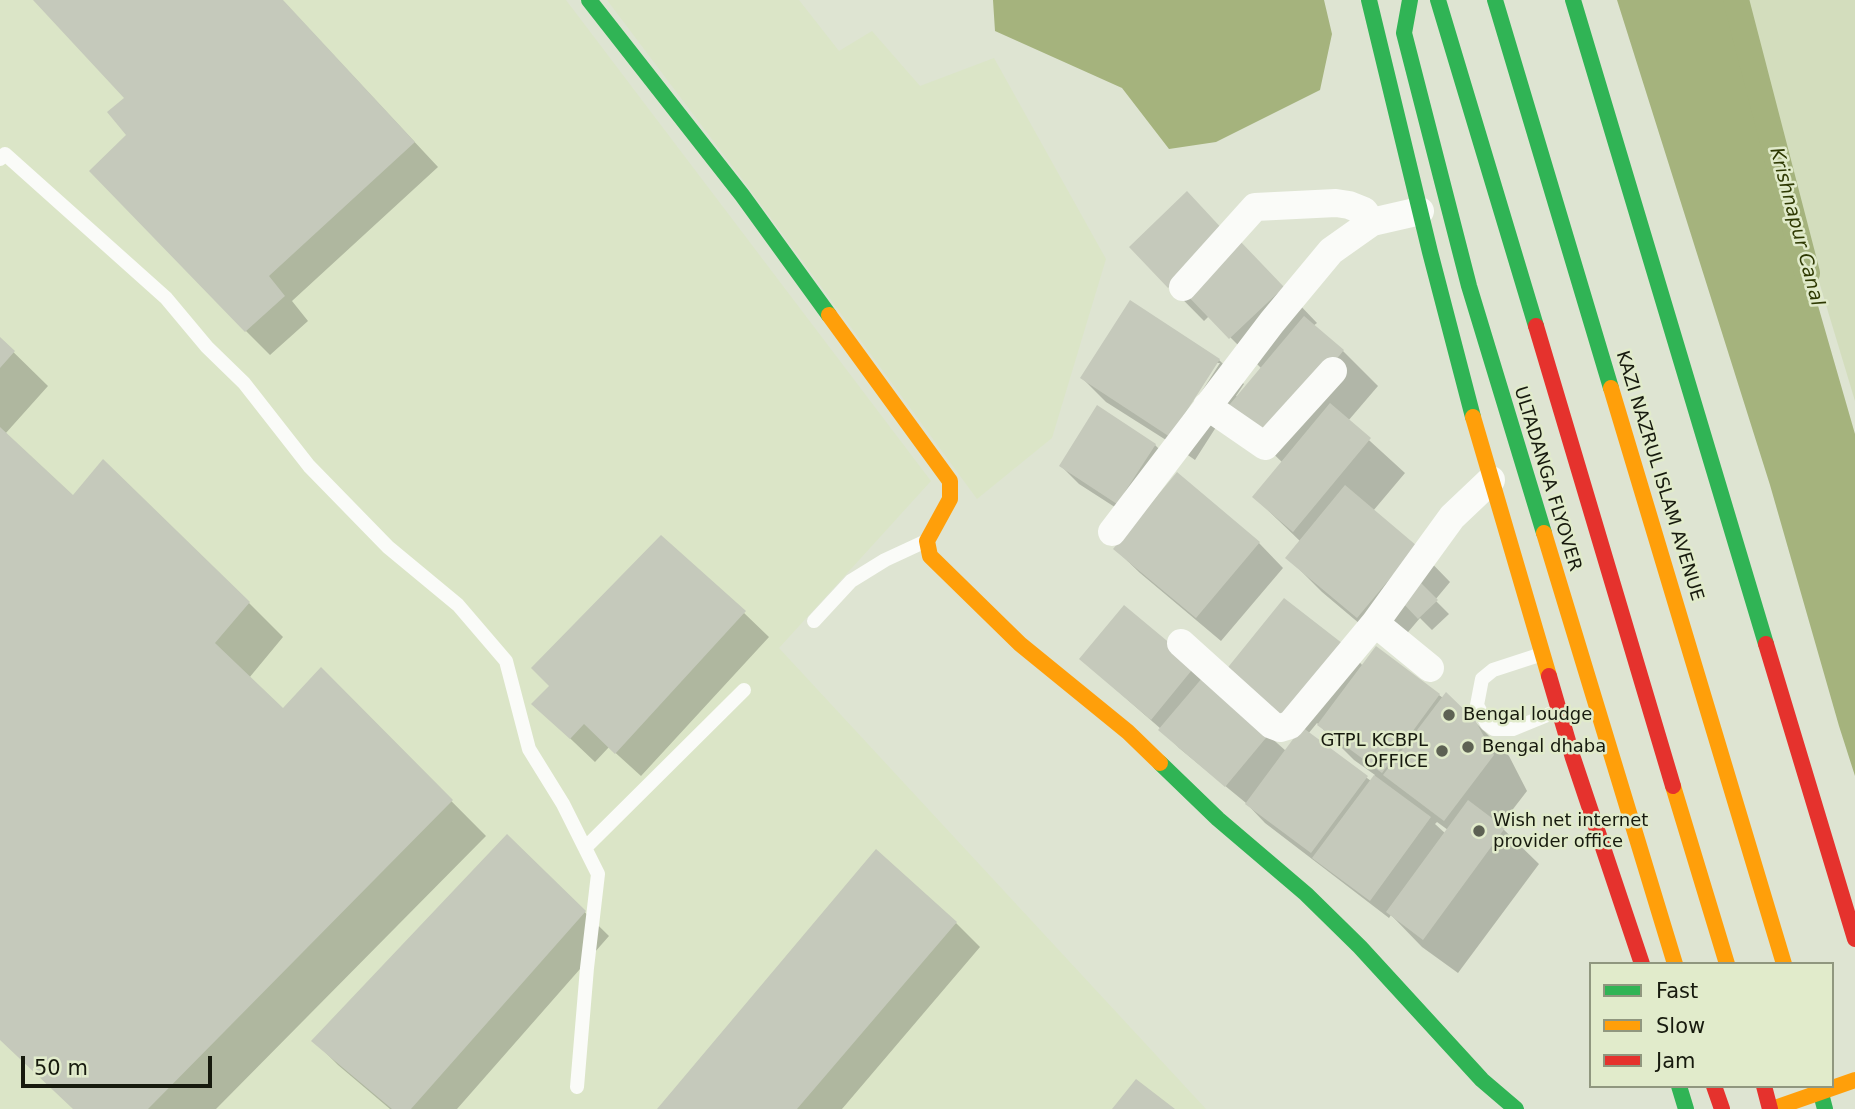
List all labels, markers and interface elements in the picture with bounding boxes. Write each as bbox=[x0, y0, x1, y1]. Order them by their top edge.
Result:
water label: Krishnapur Canal bbox=[1764, 145, 1828, 309]
street label: KAZI NAZRUL ISLAM AVENUE bbox=[1611, 348, 1707, 604]
street label: ULTADANGA FLYOVER bbox=[1509, 384, 1585, 574]
place label: Bengal loudge bbox=[1463, 704, 1592, 726]
marker: Bengal loudge bbox=[1441, 707, 1457, 723]
place label: GTPL KCBPL OFFICE bbox=[1320, 730, 1428, 772]
place label: Bengal dhaba bbox=[1482, 736, 1606, 758]
marker: Bengal dhaba bbox=[1460, 739, 1476, 755]
marker: GTPL KCBPL OFFICE bbox=[1434, 743, 1450, 759]
place label: Wish net internet provider office bbox=[1493, 810, 1648, 852]
marker: Wish net internet provider office bbox=[1471, 823, 1487, 839]
legend bbox=[1589, 962, 1834, 1088]
text: Fast bbox=[1656, 979, 1698, 1003]
text: Slow bbox=[1656, 1014, 1705, 1038]
scale bar bbox=[24, 1042, 215, 1086]
text: Jam bbox=[1656, 1049, 1696, 1073]
text: 50 m bbox=[34, 1056, 88, 1080]

